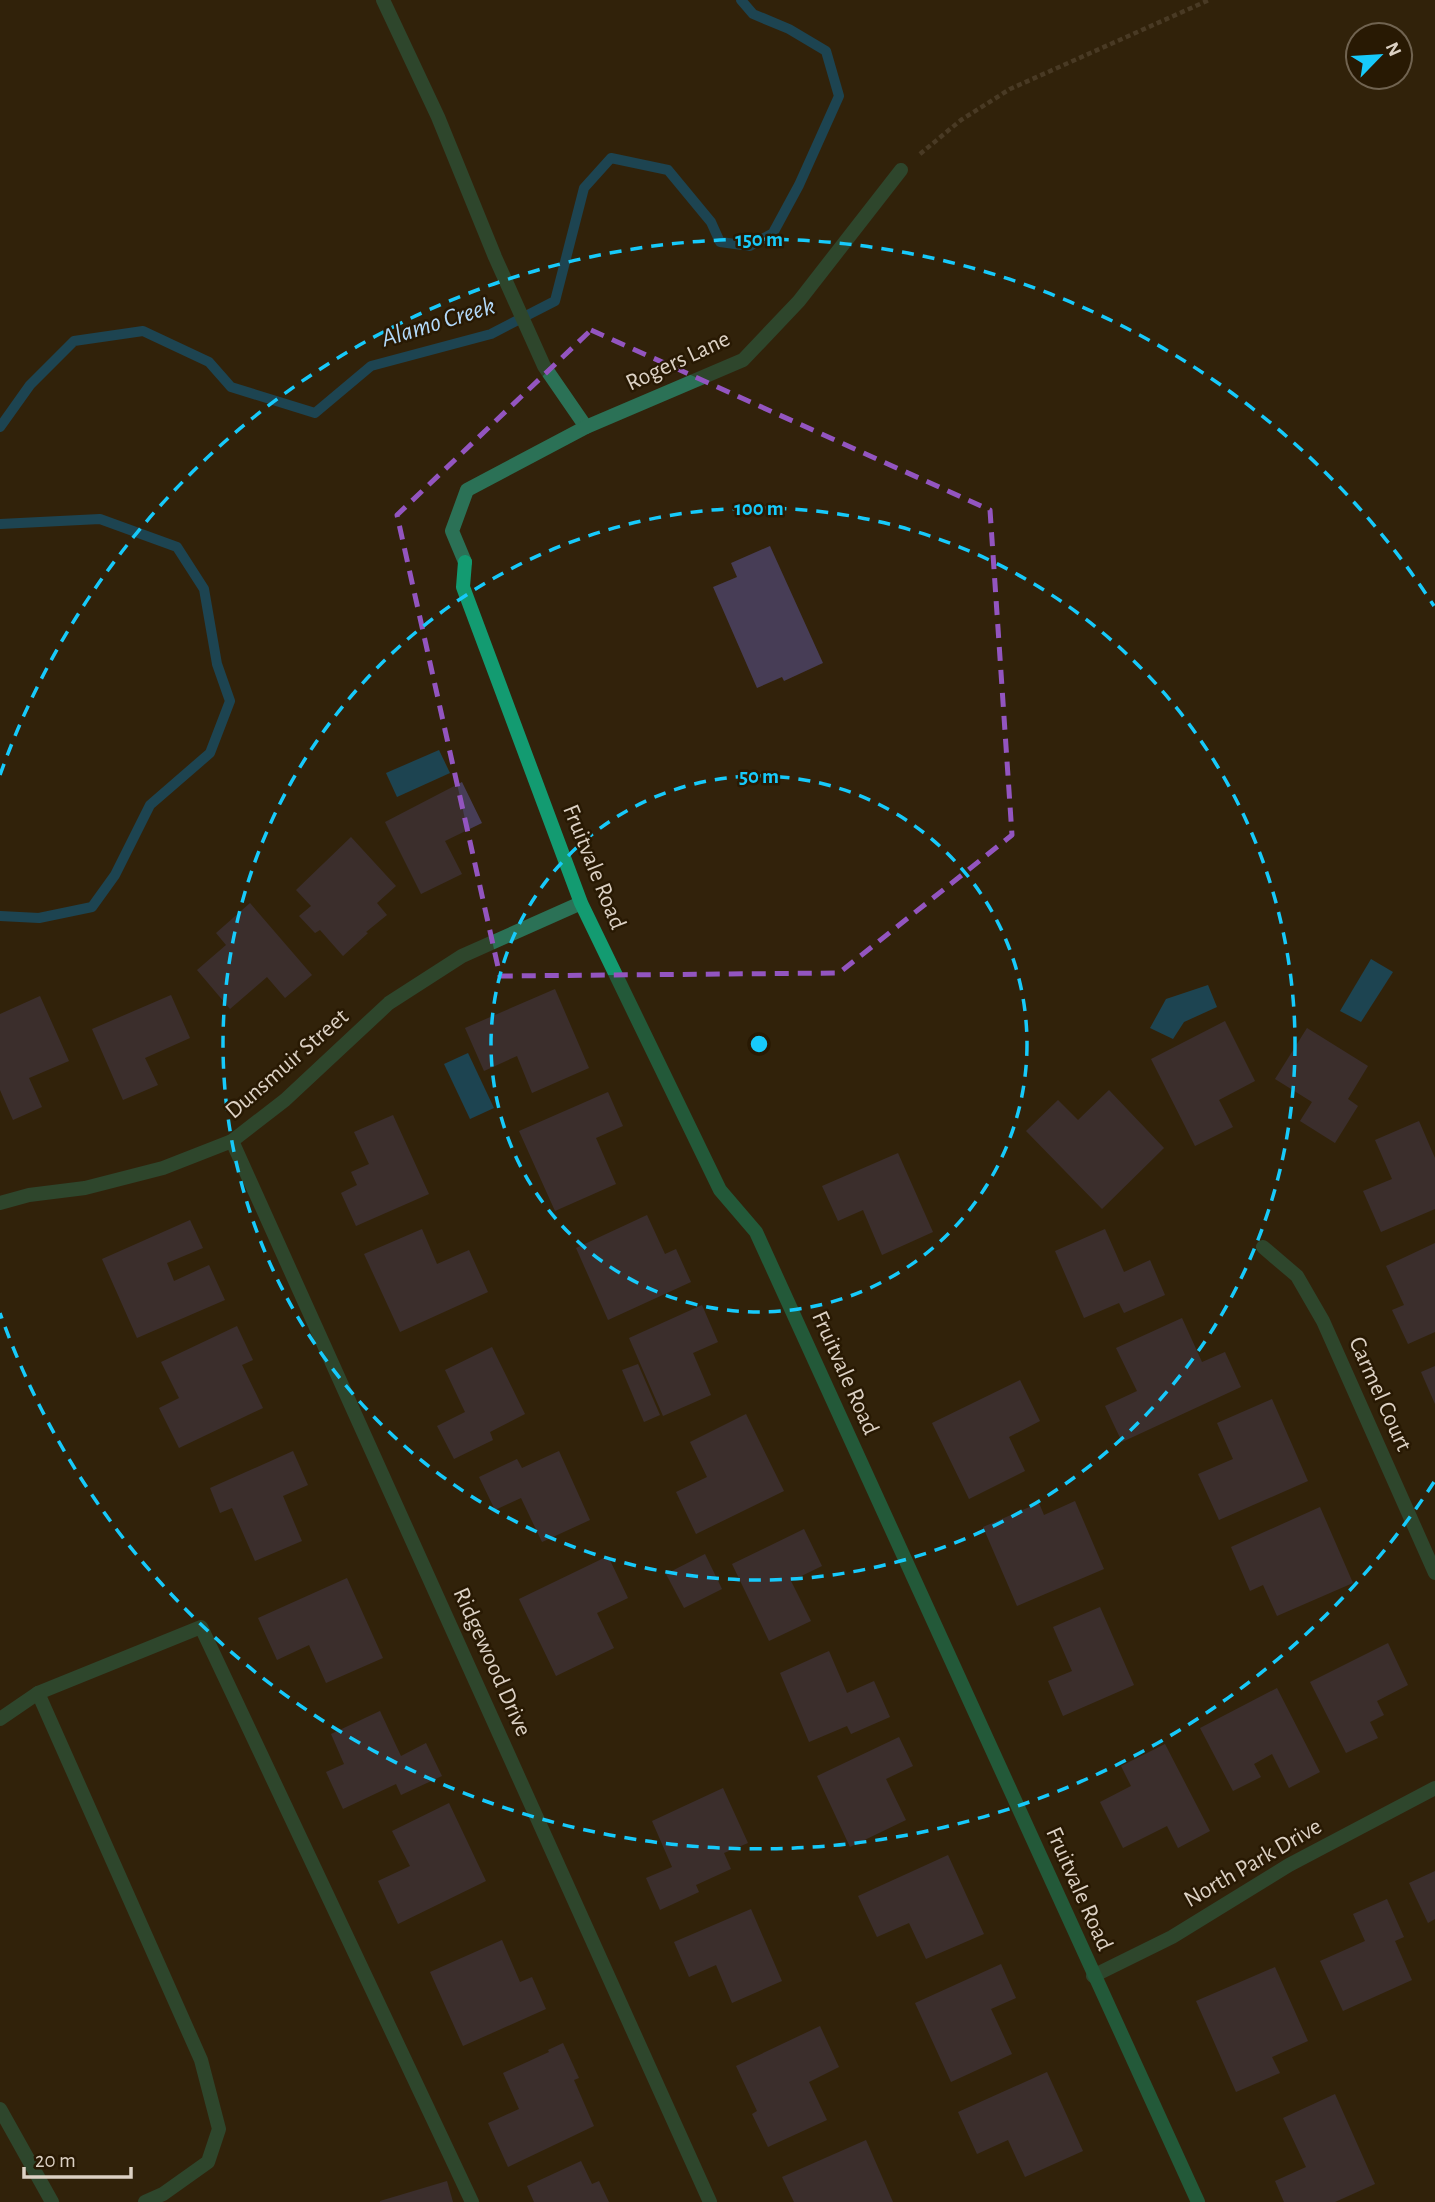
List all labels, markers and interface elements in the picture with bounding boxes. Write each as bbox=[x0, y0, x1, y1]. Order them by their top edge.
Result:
north arrow bbox=[1344, 21, 1414, 91]
text: N bbox=[1382, 39, 1404, 59]
text: 150 m bbox=[735, 229, 783, 250]
water label: Alamo Creek bbox=[377, 292, 498, 352]
street label: Rogers Lane bbox=[622, 326, 734, 396]
text: 100 m bbox=[734, 498, 784, 519]
text: 50 m bbox=[739, 766, 779, 787]
street label: Fruitvale Road bbox=[558, 801, 630, 933]
street label: Dunsmuir Street bbox=[221, 1004, 353, 1124]
centre of rings bbox=[747, 1032, 771, 1056]
street label: Fruitvale Road bbox=[807, 1308, 883, 1438]
street label: Carmel Court bbox=[1344, 1333, 1416, 1455]
street label: Ridgewood Drive bbox=[448, 1584, 536, 1740]
street label: North Park Drive bbox=[1180, 1814, 1326, 1912]
street label: Fruitvale Road bbox=[1041, 1824, 1117, 1954]
scale bar bbox=[24, 2136, 131, 2180]
text: 20 m bbox=[35, 2150, 76, 2171]

